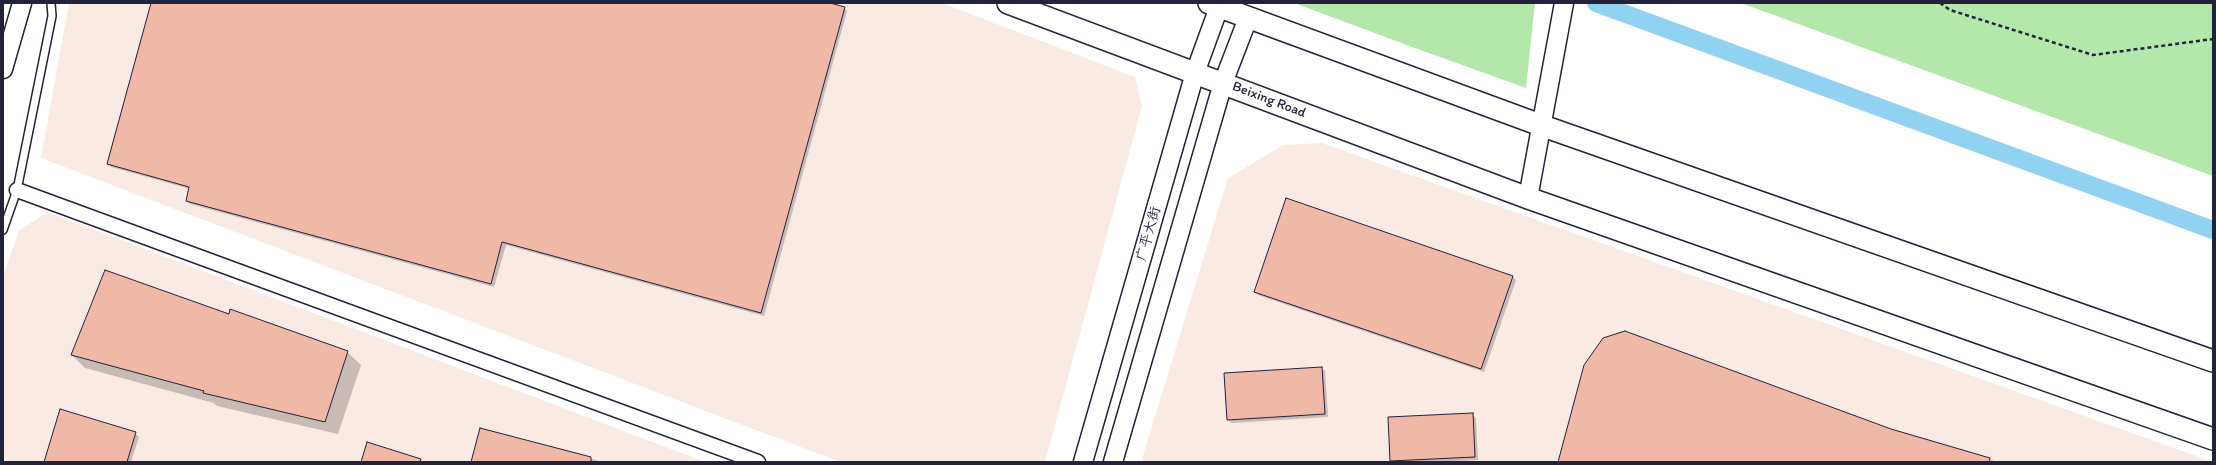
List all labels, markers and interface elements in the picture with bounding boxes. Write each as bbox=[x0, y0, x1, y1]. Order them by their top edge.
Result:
street label: Beixing Road bbox=[1230, 78, 1308, 122]
street label: 广平大街 bbox=[1133, 205, 1165, 263]

